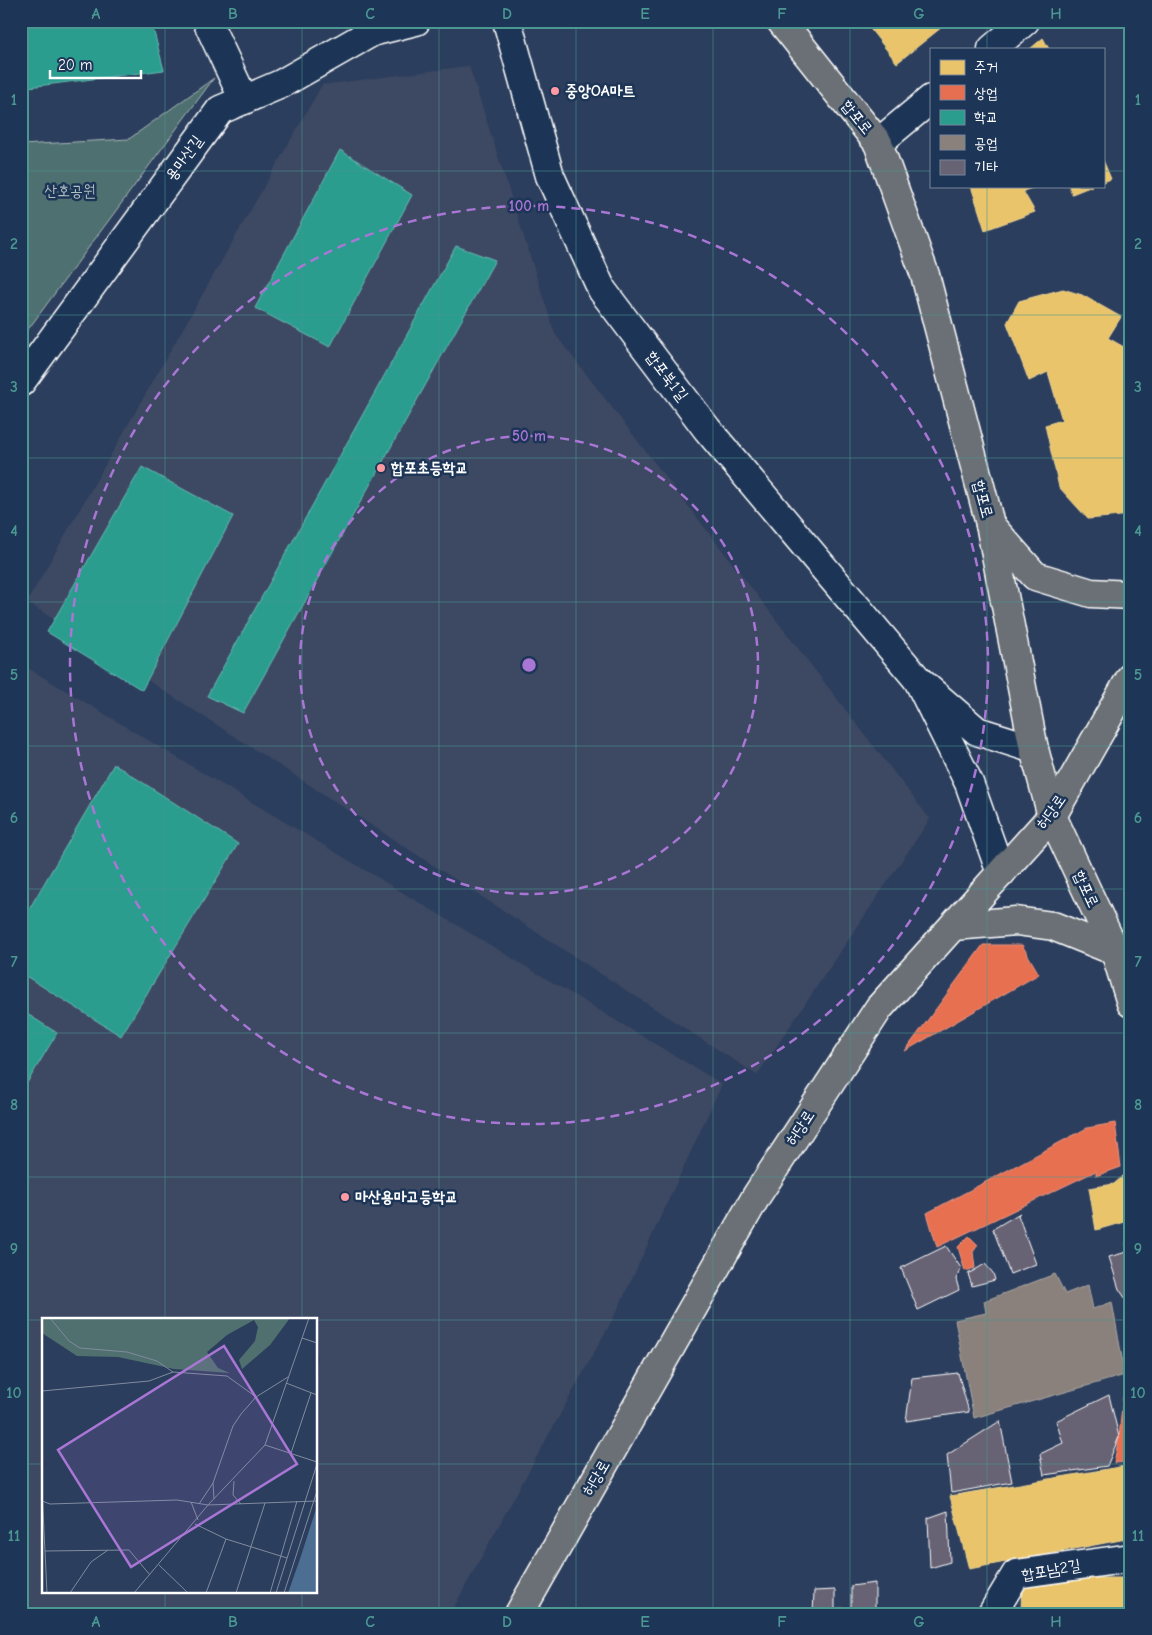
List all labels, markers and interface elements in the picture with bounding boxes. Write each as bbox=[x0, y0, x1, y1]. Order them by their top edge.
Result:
text: A bbox=[92, 5, 101, 23]
text: B bbox=[228, 5, 238, 23]
text: C bbox=[365, 5, 375, 23]
text: D bbox=[502, 5, 512, 23]
text: E bbox=[640, 5, 650, 23]
text: F bbox=[777, 5, 787, 23]
text: G bbox=[913, 5, 925, 23]
text: H bbox=[1050, 5, 1062, 23]
scale bar bbox=[50, 48, 141, 80]
legend bbox=[930, 48, 1104, 188]
text: 20 m bbox=[58, 56, 92, 74]
text: 주거 bbox=[974, 58, 998, 76]
place label: 중앙OA마트 bbox=[565, 82, 636, 100]
text: 상업 bbox=[974, 84, 998, 102]
marker: 중앙OA마트 bbox=[549, 85, 561, 97]
text: 1 bbox=[11, 91, 17, 109]
text: 1 bbox=[1135, 91, 1141, 109]
street label: 합포로 bbox=[838, 96, 876, 138]
text: 학교 bbox=[974, 108, 998, 126]
street label: 용마산길 bbox=[162, 132, 206, 184]
text: 공업 bbox=[974, 134, 998, 152]
text: 기타 bbox=[974, 158, 998, 176]
park label: 산호공원 bbox=[44, 182, 96, 200]
text: 100 m bbox=[509, 197, 549, 215]
text: 2 bbox=[10, 235, 18, 253]
text: 2 bbox=[1134, 235, 1142, 253]
street label: 합포북1길 bbox=[642, 347, 692, 405]
text: 3 bbox=[10, 378, 18, 396]
text: 3 bbox=[1134, 378, 1142, 396]
text: 50 m bbox=[512, 427, 546, 445]
place label: 합포초등학교 bbox=[390, 459, 468, 477]
marker: 합포초등학교 bbox=[375, 462, 387, 474]
street label: 합포로 bbox=[969, 478, 997, 520]
text: 4 bbox=[10, 522, 18, 540]
text: 4 bbox=[1134, 522, 1142, 540]
centre of rings bbox=[520, 656, 538, 674]
text: 5 bbox=[10, 666, 18, 684]
text: 5 bbox=[1134, 666, 1142, 684]
street label: 허당로 bbox=[1033, 791, 1069, 833]
text: 6 bbox=[10, 809, 18, 827]
text: 6 bbox=[1134, 809, 1142, 827]
street label: 합포로 bbox=[1070, 868, 1102, 910]
text: 7 bbox=[10, 953, 18, 971]
text: 7 bbox=[1134, 953, 1142, 971]
text: 8 bbox=[10, 1096, 18, 1114]
text: 8 bbox=[1134, 1096, 1142, 1114]
street label: 허당로 bbox=[782, 1107, 818, 1149]
place label: 마산용마고등학교 bbox=[355, 1188, 458, 1206]
marker: 마산용마고등학교 bbox=[339, 1191, 351, 1203]
text: 9 bbox=[10, 1240, 18, 1258]
text: 9 bbox=[1134, 1240, 1142, 1258]
inset map bbox=[42, 1318, 318, 1592]
text: 10 bbox=[6, 1384, 22, 1402]
text: 10 bbox=[1130, 1384, 1146, 1402]
street label: 허당로 bbox=[579, 1457, 613, 1499]
text: 11 bbox=[8, 1527, 20, 1545]
text: 11 bbox=[1132, 1527, 1144, 1545]
street label: 합포남2길 bbox=[1020, 1556, 1082, 1584]
text: A bbox=[92, 1613, 101, 1631]
text: B bbox=[228, 1613, 238, 1631]
text: C bbox=[365, 1613, 375, 1631]
text: D bbox=[502, 1613, 512, 1631]
text: E bbox=[640, 1613, 650, 1631]
text: F bbox=[777, 1613, 787, 1631]
text: G bbox=[913, 1613, 925, 1631]
text: H bbox=[1050, 1613, 1062, 1631]

